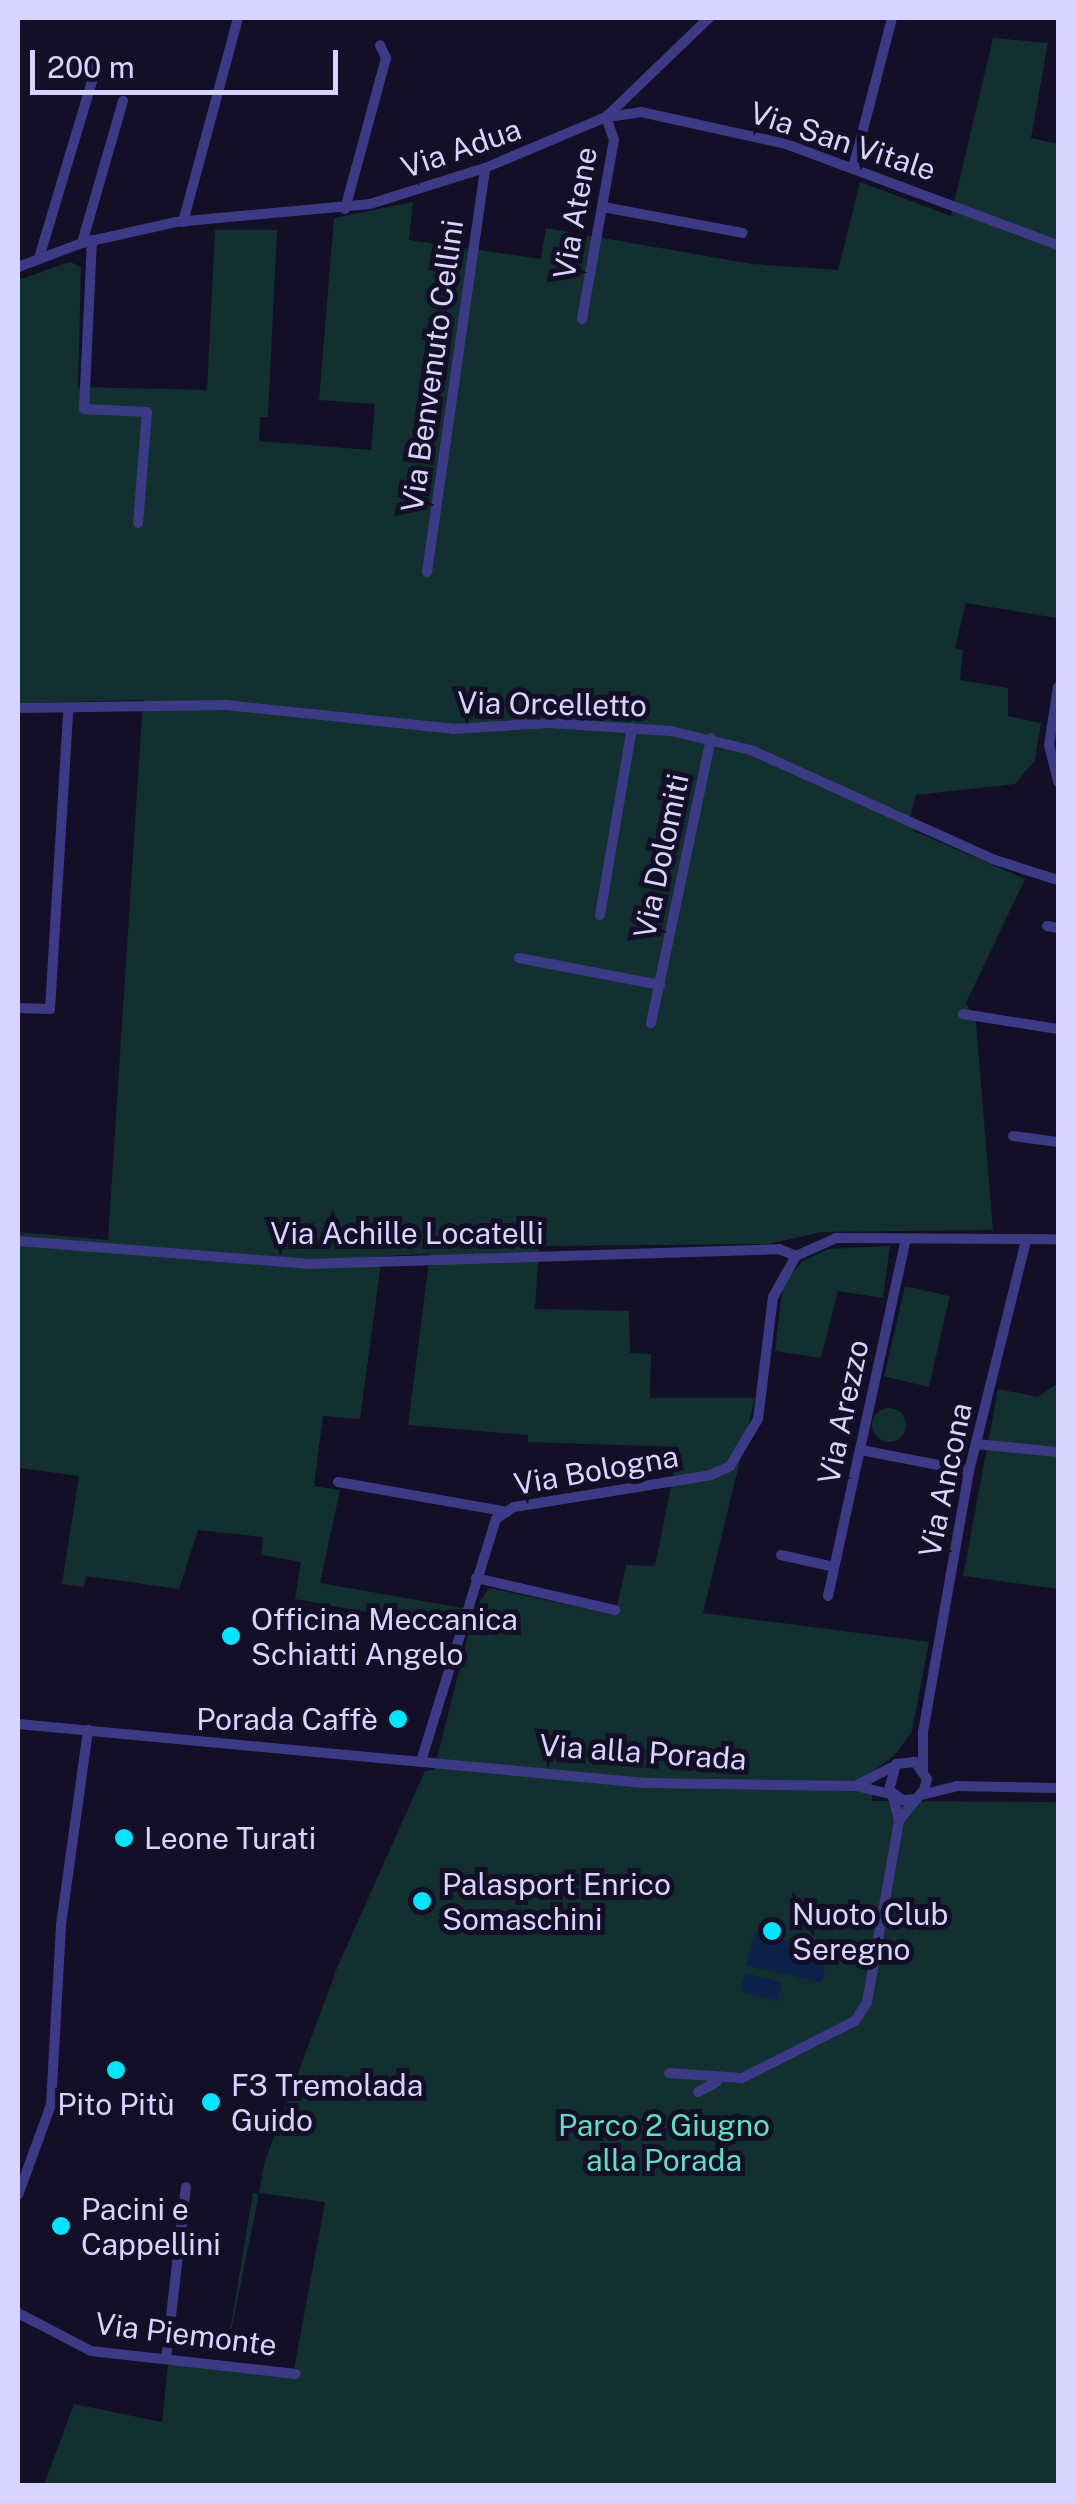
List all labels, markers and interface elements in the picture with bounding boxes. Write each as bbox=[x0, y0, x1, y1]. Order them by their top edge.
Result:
scale bar bbox=[35, 30, 342, 92]
text: 200 m bbox=[47, 49, 135, 85]
street label: Via San Vitale bbox=[745, 94, 941, 188]
street label: Via Adua bbox=[396, 111, 526, 185]
street label: Via Atene bbox=[546, 144, 604, 282]
street label: Via Benvenuto Cellini bbox=[394, 217, 470, 515]
street label: Via Orcelletto bbox=[457, 684, 647, 724]
street label: Via Dolomiti bbox=[626, 771, 696, 941]
street label: Via Achille Locatelli bbox=[270, 1215, 544, 1251]
street label: Via Arezzo bbox=[810, 1336, 876, 1488]
street label: Via Ancona bbox=[911, 1399, 979, 1561]
street label: Via Bologna bbox=[511, 1438, 681, 1502]
place label: Officina Meccanica Schiatti Angelo bbox=[251, 1601, 518, 1672]
marker: Officina Meccanica Schiatti Angelo bbox=[220, 1625, 242, 1647]
place label: Porada Caffè bbox=[196, 1701, 378, 1737]
marker: Porada Caffè bbox=[387, 1708, 409, 1730]
street label: Via alla Porada bbox=[538, 1727, 748, 1777]
place label: Leone Turati bbox=[144, 1820, 316, 1856]
marker: Leone Turati bbox=[113, 1827, 135, 1849]
place label: Palasport Enrico Somaschini bbox=[442, 1866, 671, 1936]
marker: Palasport Enrico Somaschini bbox=[411, 1890, 433, 1912]
place label: Nuoto Club Seregno bbox=[792, 1896, 949, 1966]
marker: Nuoto Club Seregno bbox=[761, 1920, 783, 1942]
marker: Pito Pitù bbox=[105, 2059, 127, 2081]
place label: F3 Tremolada Guido bbox=[231, 2067, 423, 2138]
place label: Pito Pitù bbox=[57, 2086, 175, 2122]
marker: F3 Tremolada Guido bbox=[200, 2091, 222, 2113]
park label: Parco 2 Giugno alla Porada bbox=[558, 2107, 770, 2178]
place label: Pacini e Cappellini bbox=[81, 2191, 221, 2262]
marker: Pacini e Cappellini bbox=[50, 2215, 72, 2237]
street label: Via Piemonte bbox=[93, 2305, 279, 2363]

